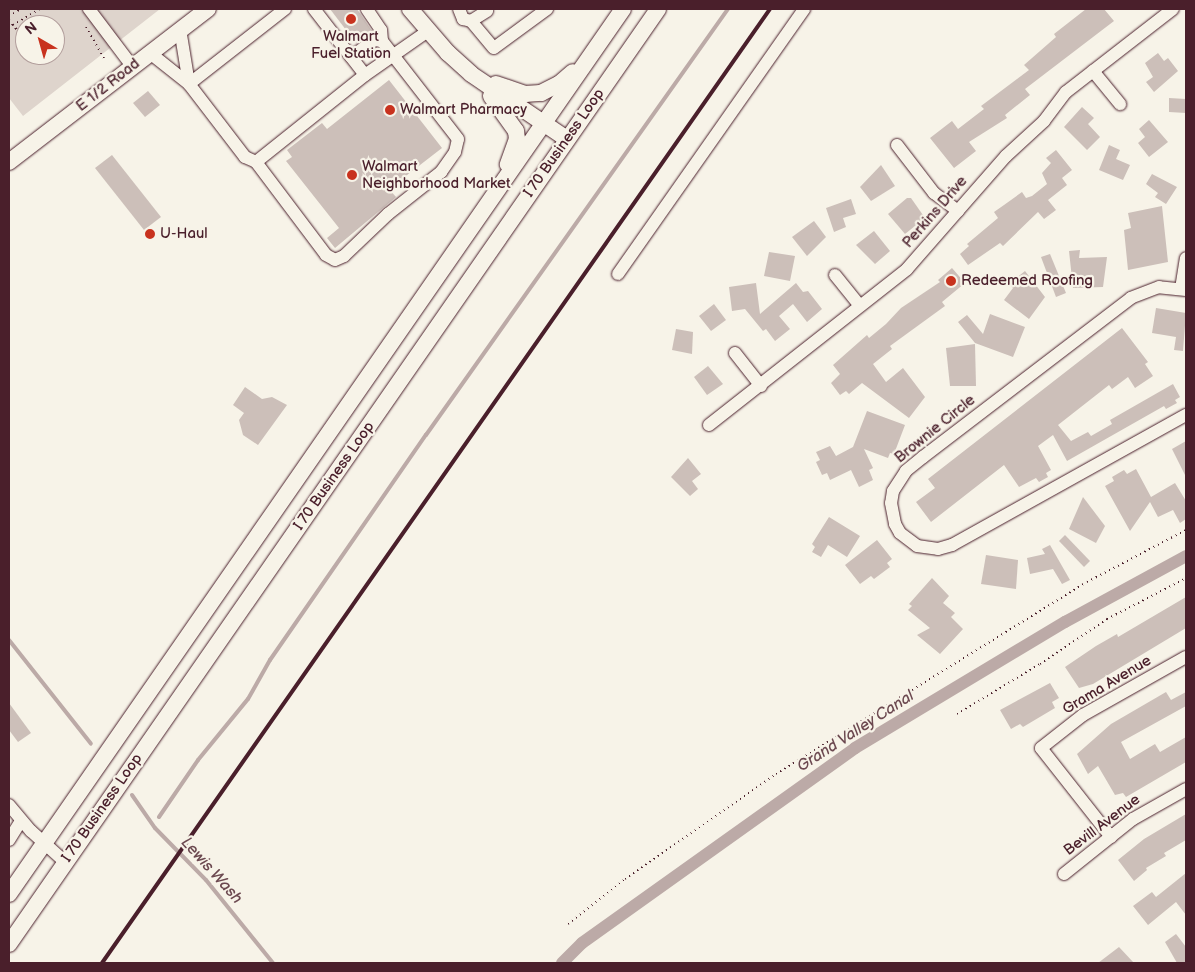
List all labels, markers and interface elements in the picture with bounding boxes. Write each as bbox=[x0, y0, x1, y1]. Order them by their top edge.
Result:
marker: Walmart Fuel Station bbox=[345, 13, 357, 25]
north arrow bbox=[15, 15, 65, 65]
text: N bbox=[22, 19, 40, 39]
place label: Walmart Fuel Station bbox=[311, 27, 391, 62]
street label: E 1/2 Road bbox=[73, 55, 143, 115]
street label: I 70 Business Loop bbox=[520, 85, 608, 201]
place label: Walmart Pharmacy bbox=[400, 101, 527, 119]
marker: Walmart Pharmacy bbox=[384, 104, 396, 116]
place label: Walmart Neighborhood Market bbox=[362, 157, 511, 192]
marker: Walmart Neighborhood Market bbox=[346, 169, 358, 181]
street label: Perkins Drive bbox=[899, 172, 971, 252]
place label: U-Haul bbox=[160, 225, 208, 243]
marker: U-Haul bbox=[144, 228, 156, 240]
place label: Redeemed Roofing bbox=[961, 272, 1093, 290]
marker: Redeemed Roofing bbox=[945, 275, 957, 287]
street label: Brownie Circle bbox=[891, 391, 979, 467]
street label: I 70 Business Loop bbox=[290, 418, 378, 534]
street label: Grama Avenue bbox=[1059, 651, 1155, 719]
water label: Grand Valley Canal bbox=[793, 687, 919, 777]
street label: I 70 Business Loop bbox=[58, 750, 146, 866]
street label: Bevill Avenue bbox=[1060, 790, 1144, 860]
water label: Lewis Wash bbox=[176, 833, 246, 909]

